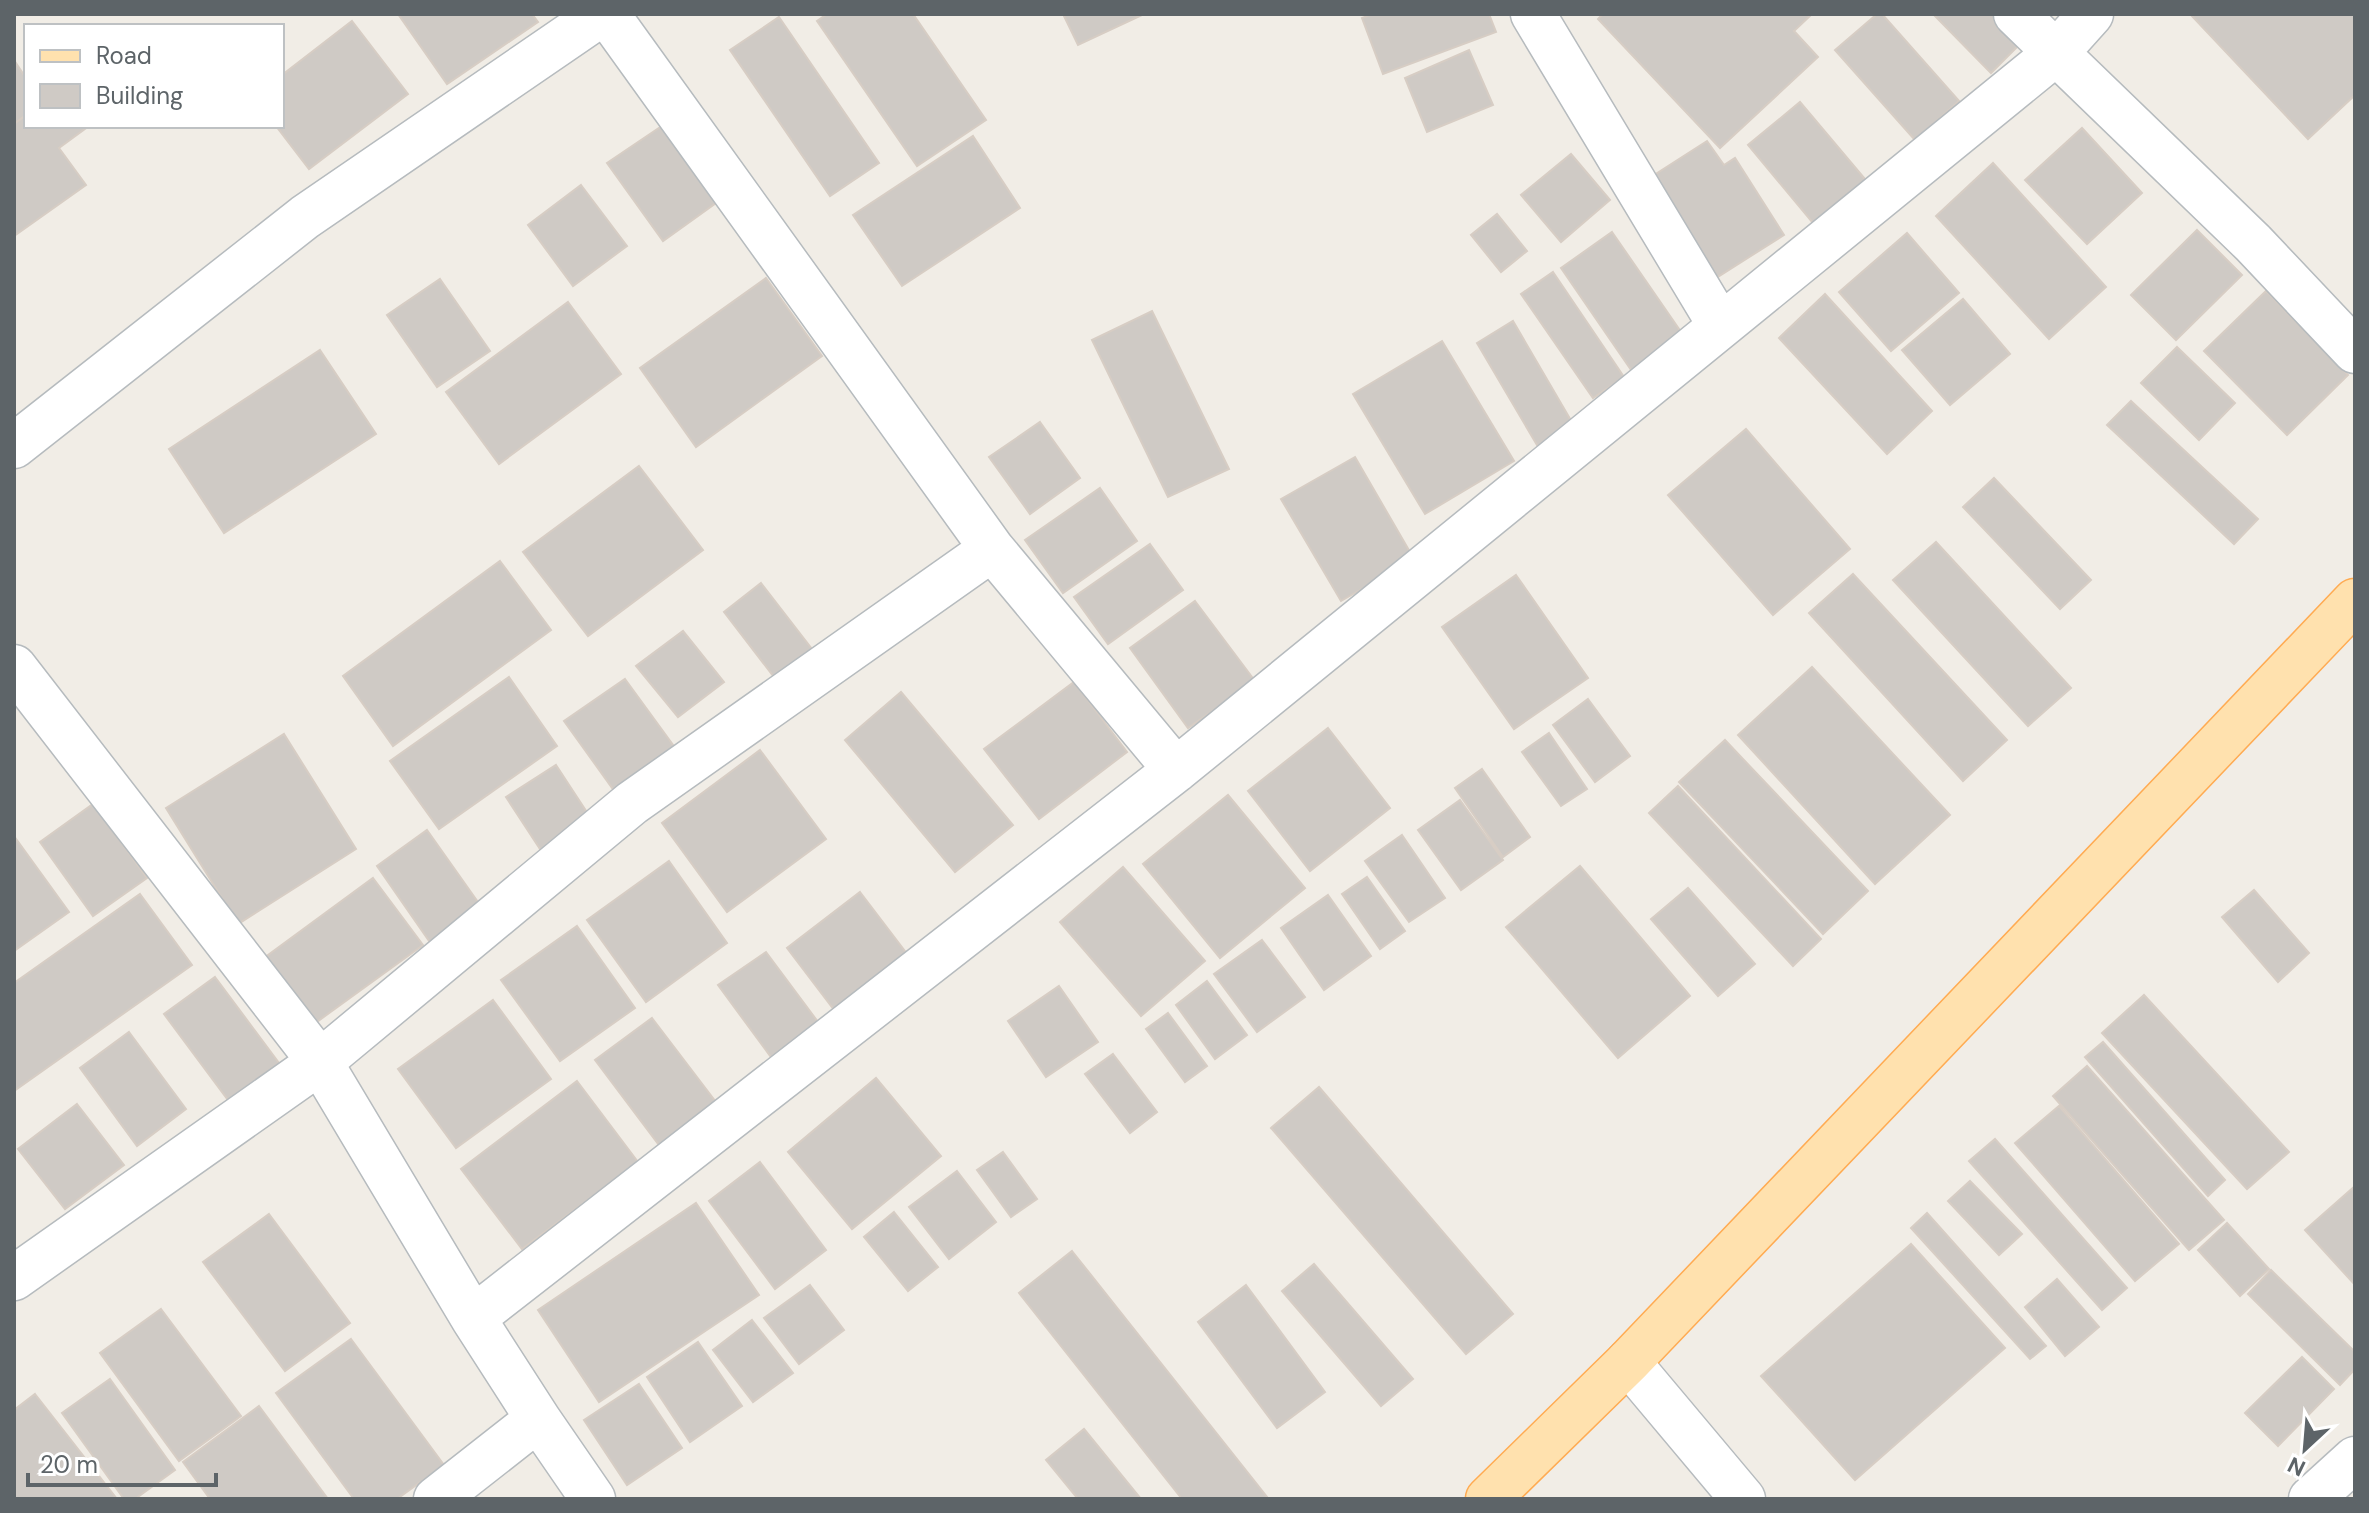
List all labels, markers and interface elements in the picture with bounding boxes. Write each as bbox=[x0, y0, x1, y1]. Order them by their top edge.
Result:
legend bbox=[24, 24, 284, 128]
text: Road bbox=[96, 40, 152, 71]
text: Building bbox=[96, 80, 183, 111]
north arrow bbox=[2265, 1409, 2345, 1489]
scale bar bbox=[28, 1437, 216, 1487]
text: 20 m bbox=[40, 1449, 98, 1480]
text: N bbox=[2283, 1450, 2310, 1483]

